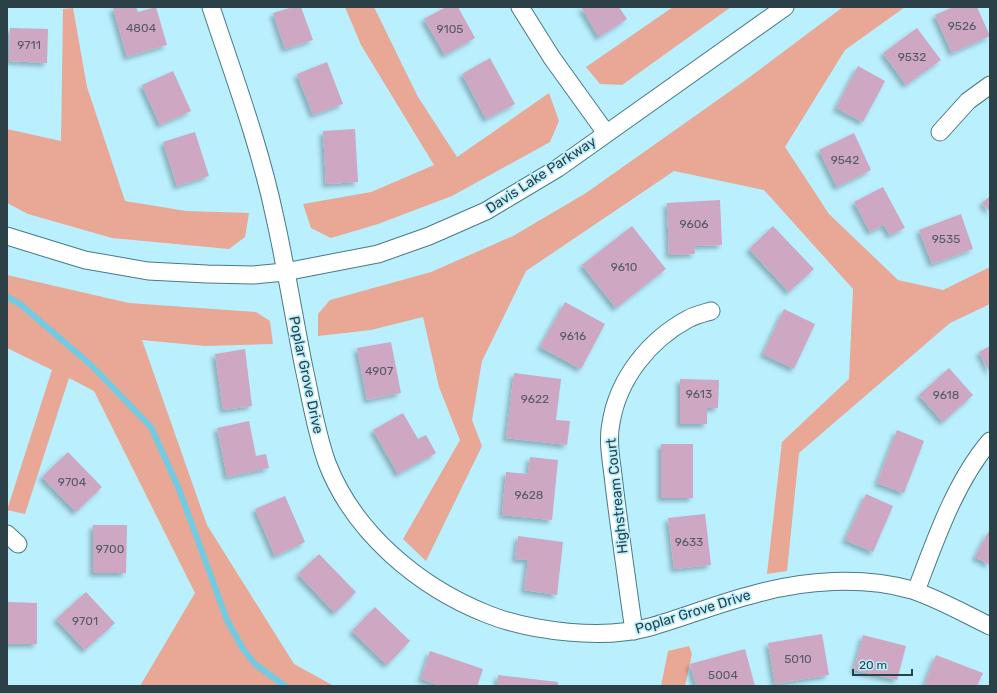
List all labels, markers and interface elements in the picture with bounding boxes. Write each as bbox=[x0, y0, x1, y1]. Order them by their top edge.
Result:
house number: 9526 bbox=[948, 19, 976, 33]
house number: 4804 bbox=[126, 21, 157, 35]
house number: 9105 bbox=[436, 22, 464, 36]
house number: 9711 bbox=[17, 38, 41, 52]
house number: 9532 bbox=[898, 50, 926, 64]
street label: Davis Lake Parkway bbox=[483, 133, 600, 217]
house number: 9542 bbox=[831, 153, 859, 167]
house number: 9606 bbox=[679, 217, 709, 231]
house number: 9535 bbox=[932, 232, 960, 246]
house number: 9610 bbox=[611, 260, 637, 274]
street label: Poplar Grove Drive bbox=[285, 315, 327, 436]
house number: 9616 bbox=[560, 329, 586, 343]
house number: 4907 bbox=[365, 364, 393, 378]
house number: 9613 bbox=[686, 387, 712, 401]
house number: 9618 bbox=[933, 388, 959, 402]
house number: 9622 bbox=[521, 392, 549, 406]
street label: Highstream Court bbox=[602, 437, 632, 555]
house number: 9704 bbox=[58, 475, 87, 489]
house number: 9628 bbox=[515, 488, 543, 502]
house number: 9633 bbox=[675, 535, 703, 549]
house number: 9700 bbox=[96, 542, 124, 556]
street label: Poplar Grove Drive bbox=[633, 586, 753, 638]
house number: 9701 bbox=[72, 614, 98, 628]
scale bar bbox=[853, 651, 912, 677]
house number: 5010 bbox=[784, 652, 812, 666]
text: 20 m bbox=[859, 658, 887, 672]
house number: 5004 bbox=[708, 668, 738, 682]

